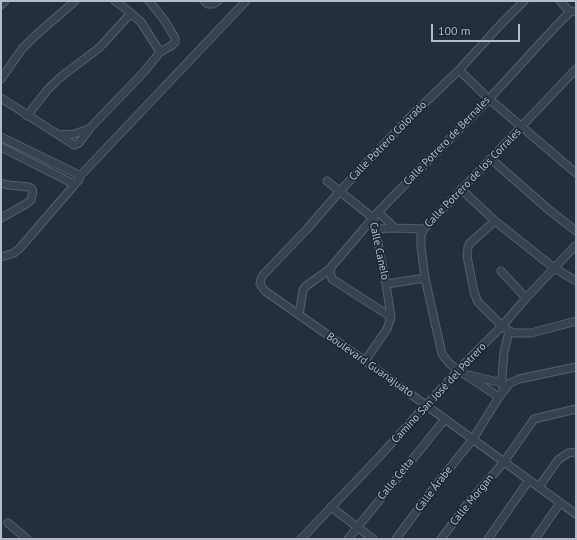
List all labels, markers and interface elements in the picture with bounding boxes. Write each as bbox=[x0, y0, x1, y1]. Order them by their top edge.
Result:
scale bar bbox=[433, 16, 522, 42]
text: 100 m bbox=[438, 23, 471, 38]
street label: Calle Potrero de Bernales bbox=[401, 94, 493, 188]
street label: Calle Potrero Colorado bbox=[347, 98, 429, 184]
street label: Calle Potrero de los Corrales bbox=[422, 126, 524, 230]
street label: Calle Canelo bbox=[366, 221, 392, 281]
street label: Boulevard Guanajuato bbox=[324, 330, 416, 400]
street label: Camino San José del Potrero bbox=[389, 340, 489, 446]
street label: Calle Celta bbox=[375, 455, 417, 503]
street label: Calle Árabe bbox=[413, 464, 455, 514]
street label: Calle Morgan bbox=[447, 472, 497, 528]

